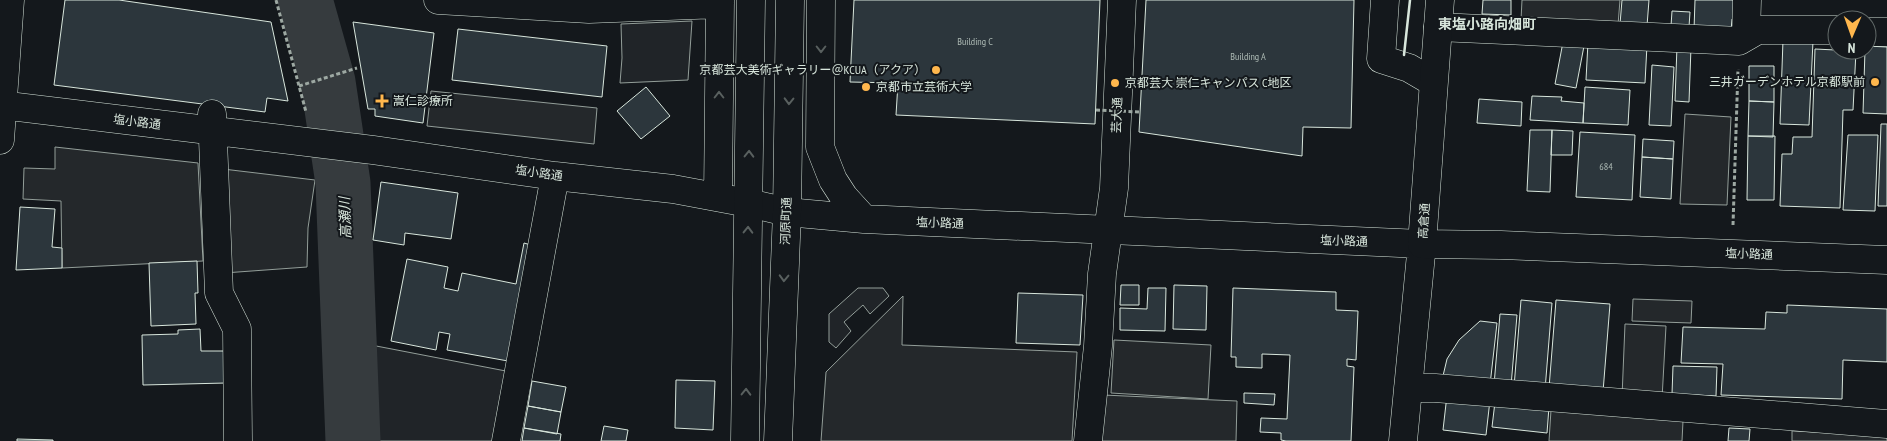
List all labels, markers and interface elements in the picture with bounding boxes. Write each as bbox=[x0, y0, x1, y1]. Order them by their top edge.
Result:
north arrow bbox=[1827, 10, 1877, 60]
district label: 東塩小路向畑町 bbox=[1438, 15, 1536, 33]
house number: Building C bbox=[957, 35, 993, 48]
text: N bbox=[1847, 39, 1856, 57]
one-way arrow bbox=[816, 45, 826, 53]
house number: Building A bbox=[1230, 50, 1266, 63]
place label: 京都芸大美術ギャラリー＠KCUA（アクア） bbox=[699, 62, 926, 77]
marker: 京都芸大美術ギャラリー＠KCUA（アクア） bbox=[930, 64, 942, 76]
place label: 三井ガーデンホテル京都駅前 bbox=[1709, 74, 1865, 89]
place label: 京都芸大 崇仁キャンパス C地区 bbox=[1125, 75, 1292, 90]
marker: 三井ガーデンホテル京都駅前 bbox=[1869, 76, 1881, 88]
marker: 京都芸大 崇仁キャンパス C地区 bbox=[1109, 77, 1121, 89]
place label: 京都市立芸術大学 bbox=[876, 79, 972, 94]
marker: 京都市立芸術大学 bbox=[860, 81, 872, 93]
one-way arrow bbox=[714, 91, 724, 99]
place label: 嵩仁診療所 bbox=[393, 93, 453, 108]
marker: 嵩仁診療所 bbox=[375, 94, 389, 108]
one-way arrow bbox=[783, 97, 794, 105]
street label: 芸大通 bbox=[1108, 97, 1125, 133]
street label: 塩小路通 bbox=[112, 111, 162, 132]
one-way arrow bbox=[744, 150, 754, 158]
house number: 684 bbox=[1599, 160, 1613, 173]
street label: 塩小路通 bbox=[514, 162, 564, 183]
water label: 高瀬川 bbox=[335, 195, 355, 239]
street label: 河原町通 bbox=[777, 197, 794, 245]
street label: 高倉通 bbox=[1415, 202, 1432, 239]
street label: 塩小路通 bbox=[916, 214, 964, 231]
one-way arrow bbox=[743, 226, 753, 234]
street label: 塩小路通 bbox=[1320, 232, 1368, 249]
street label: 塩小路通 bbox=[1725, 245, 1773, 262]
one-way arrow bbox=[779, 275, 790, 283]
one-way arrow bbox=[741, 388, 751, 396]

